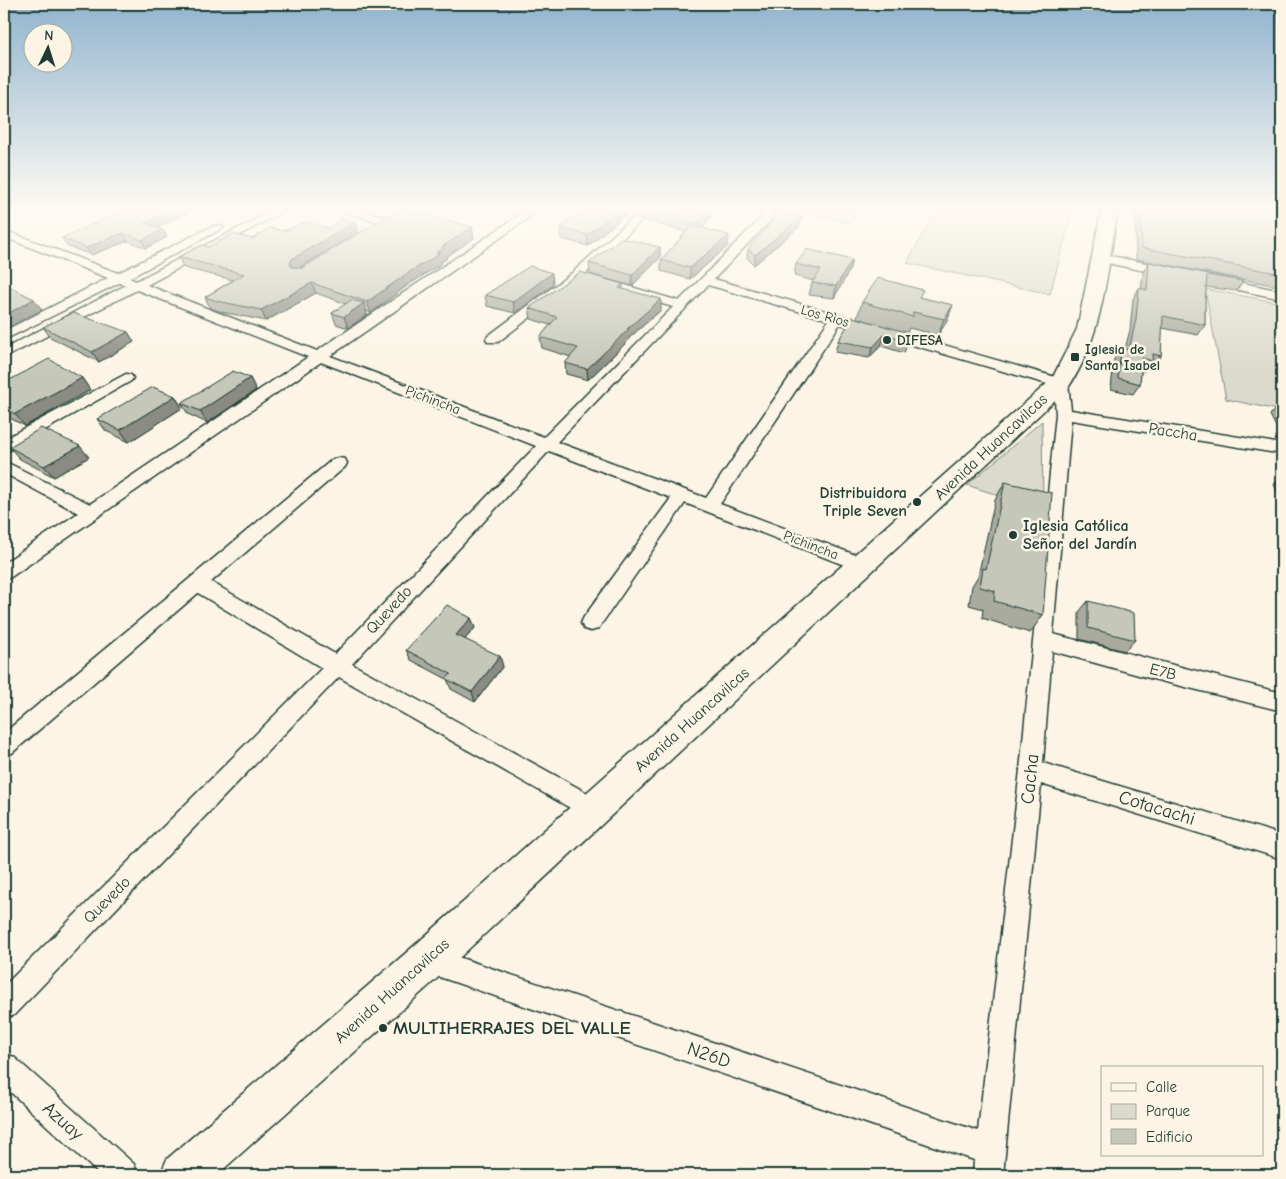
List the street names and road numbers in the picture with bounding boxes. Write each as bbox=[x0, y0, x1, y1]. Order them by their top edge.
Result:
street label: Los Rìos bbox=[799, 301, 851, 331]
street label: Pichincha bbox=[403, 382, 463, 418]
street label: Avenida Huancavilcas bbox=[931, 390, 1051, 504]
street label: Paccha bbox=[1147, 419, 1199, 445]
street label: Pichincha bbox=[781, 527, 841, 563]
street label: Quevedo bbox=[362, 582, 416, 638]
street label: E7B bbox=[1148, 660, 1178, 684]
street label: Avenida Huancavilcas bbox=[631, 664, 753, 776]
street label: Cacha bbox=[1016, 753, 1044, 805]
street label: Cotacachi bbox=[1116, 786, 1198, 830]
street label: Quevedo bbox=[80, 873, 134, 927]
street label: Avenida Huancavilcas bbox=[331, 935, 453, 1047]
street label: N26D bbox=[684, 1037, 734, 1073]
street label: Azuay bbox=[38, 1097, 88, 1145]

